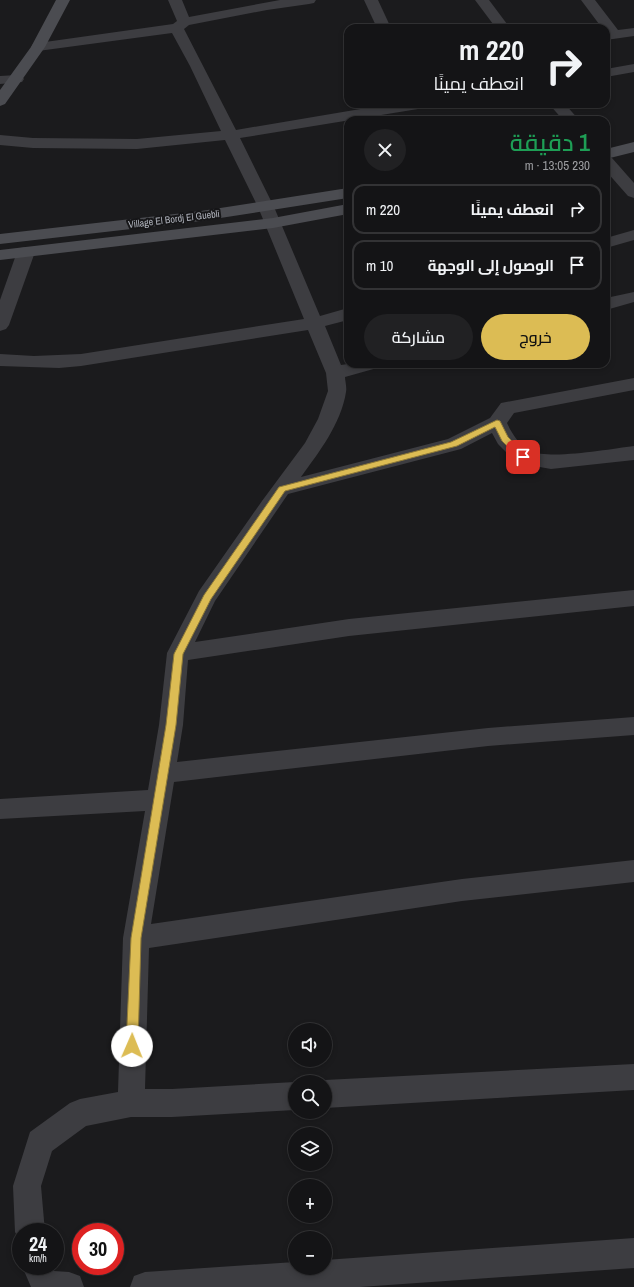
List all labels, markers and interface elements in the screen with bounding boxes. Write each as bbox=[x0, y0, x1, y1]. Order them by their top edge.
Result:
text: 220 m bbox=[459, 31, 524, 69]
icon: right bbox=[538, 40, 590, 92]
text: انعطف يمينًا bbox=[433, 71, 524, 96]
text: 1 دقيقة bbox=[510, 126, 590, 158]
button: close bbox=[364, 129, 406, 171]
text: 230 m · 13:05 bbox=[525, 157, 590, 174]
icon: right bbox=[566, 198, 588, 220]
text: 220 m bbox=[366, 199, 400, 220]
text: انعطف يمينًا bbox=[471, 199, 554, 220]
street label: Village El Bordj El Guebli bbox=[128, 207, 220, 231]
icon: arrive bbox=[566, 254, 588, 276]
text: 10 m bbox=[366, 255, 393, 276]
text: الوصول إلى الوجهة bbox=[428, 255, 554, 276]
button: مشاركة bbox=[364, 314, 473, 360]
button: خروج bbox=[481, 314, 590, 360]
pin bbox=[506, 440, 540, 474]
icon: arrive bbox=[512, 446, 534, 468]
map controls bbox=[288, 1023, 332, 1275]
button: sound bbox=[288, 1023, 332, 1067]
position arrow bbox=[111, 1025, 153, 1067]
button: search bbox=[288, 1075, 332, 1119]
button: layers bbox=[288, 1127, 332, 1171]
button: + bbox=[288, 1179, 332, 1223]
speed limit sign: 30 bbox=[72, 1223, 124, 1275]
text: 24 bbox=[29, 1230, 47, 1257]
button: − bbox=[288, 1231, 332, 1275]
text: km/h bbox=[29, 1252, 47, 1265]

